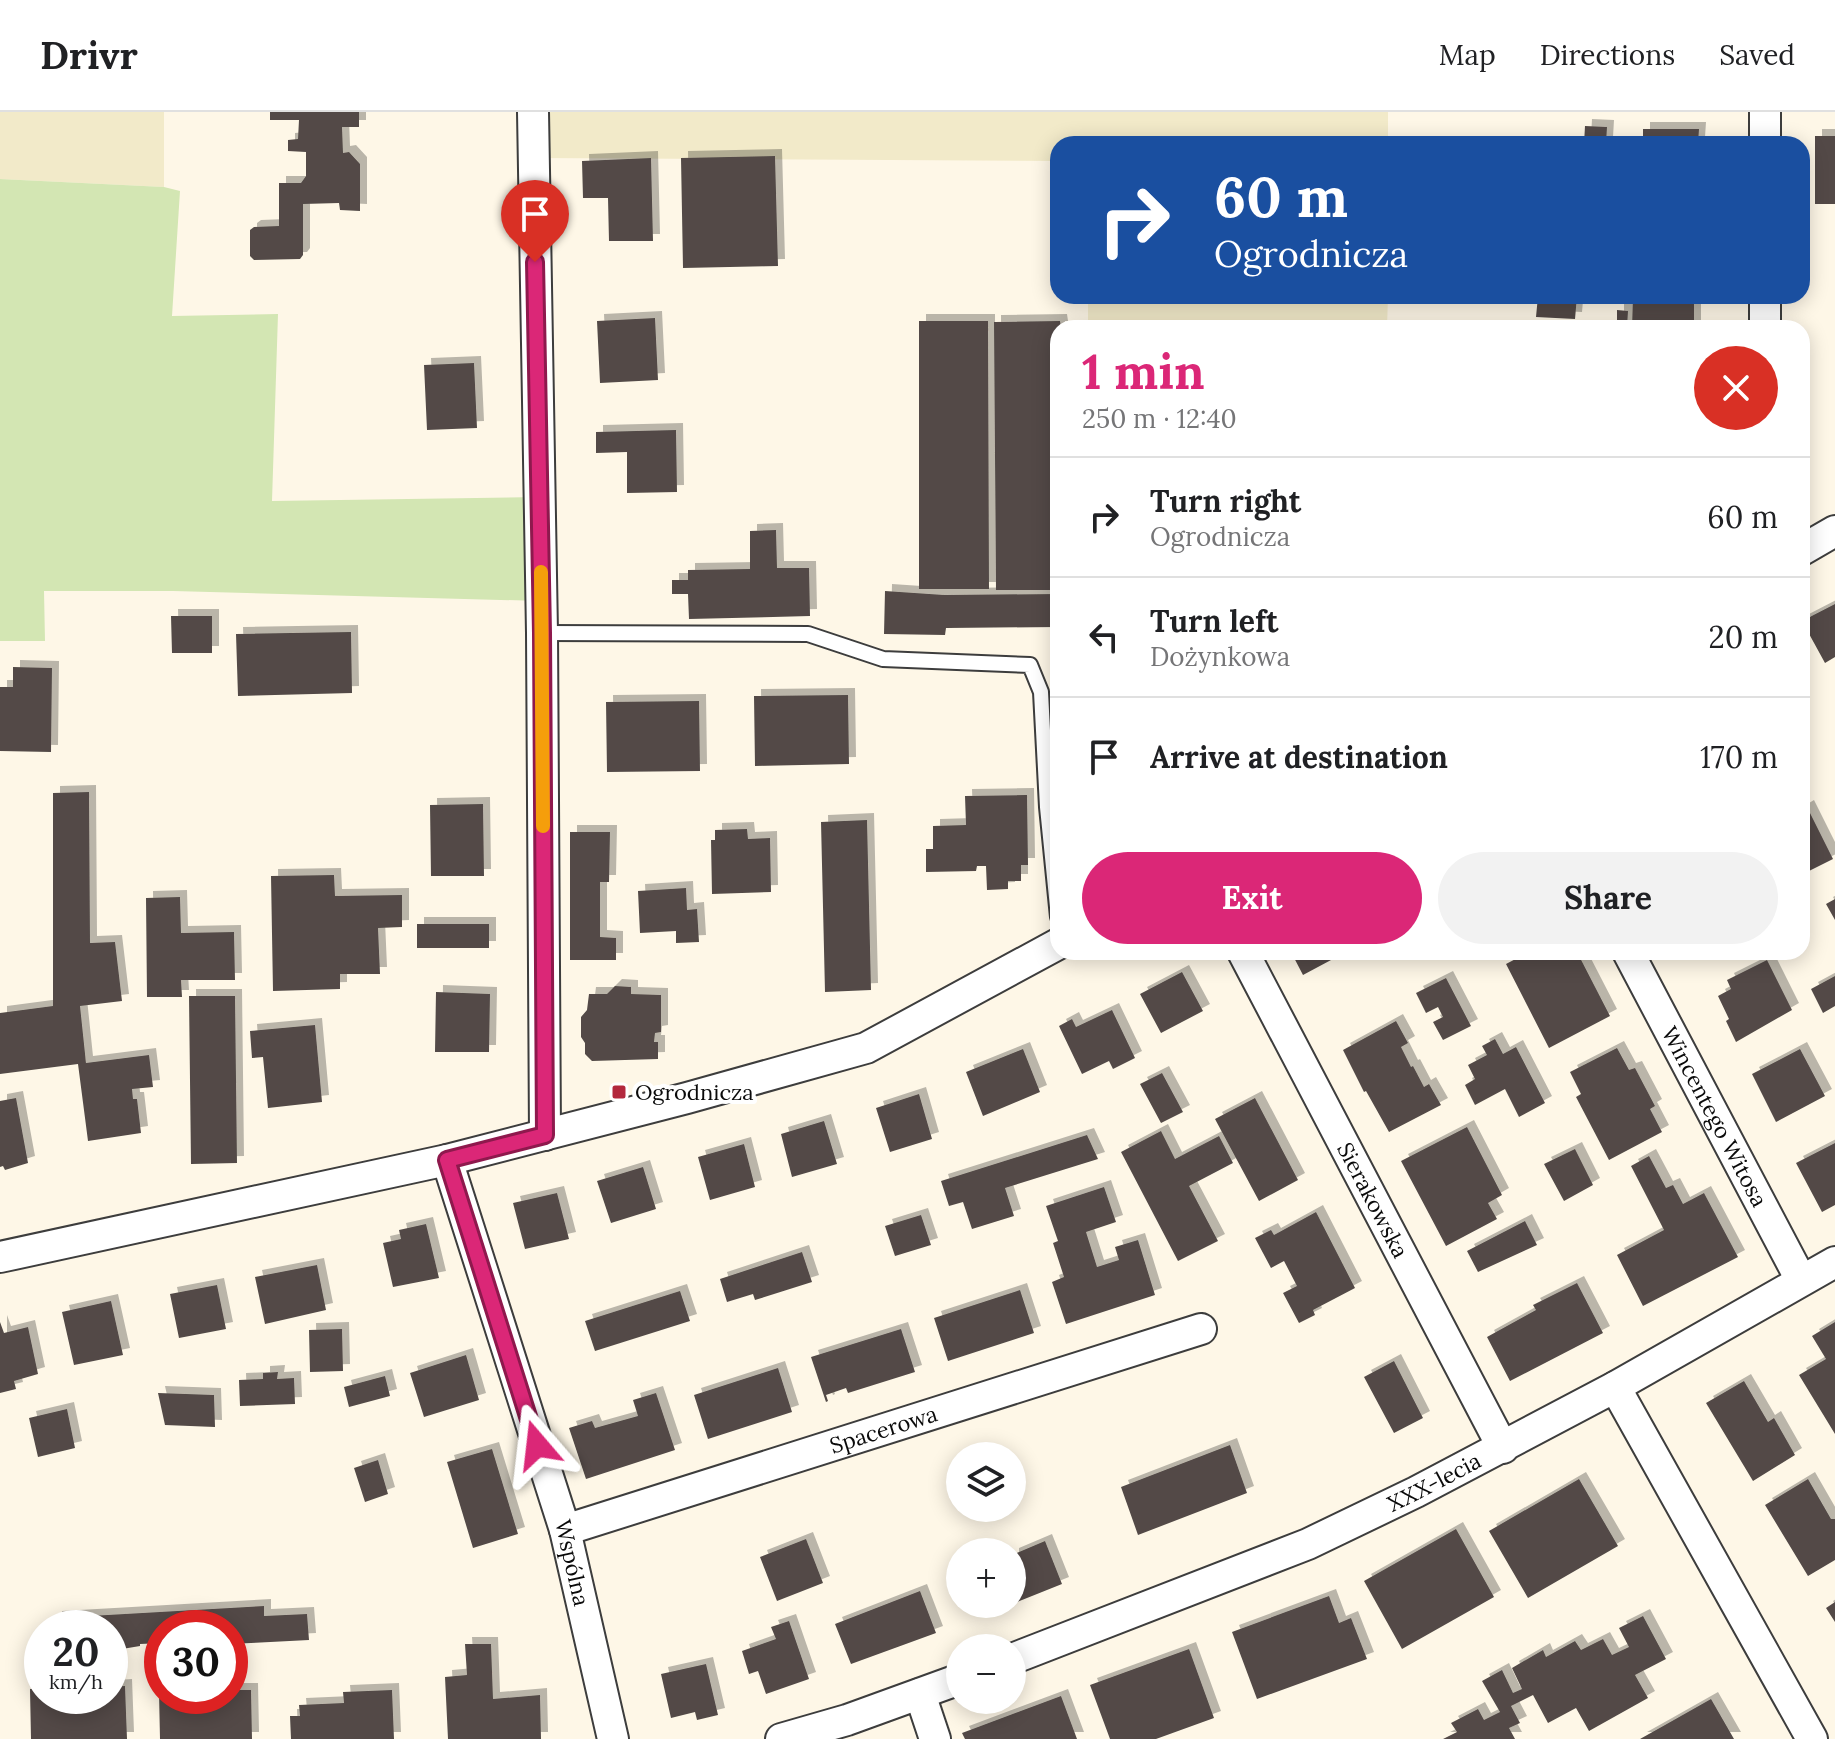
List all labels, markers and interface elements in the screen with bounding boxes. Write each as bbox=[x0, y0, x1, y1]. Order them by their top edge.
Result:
text: Drivr bbox=[40, 31, 138, 79]
text: Map bbox=[1439, 37, 1496, 73]
text: Directions bbox=[1540, 37, 1675, 73]
text: Saved bbox=[1719, 37, 1795, 73]
text: 60 m bbox=[1214, 161, 1348, 232]
icon: right bbox=[1082, 168, 1186, 272]
pin bbox=[501, 180, 569, 262]
icon: arrive bbox=[513, 192, 557, 236]
text: Ogrodnicza bbox=[1214, 231, 1408, 277]
text: 1 min bbox=[1082, 341, 1205, 402]
button: close bbox=[1694, 346, 1778, 430]
text: 250 m · 12:40 bbox=[1082, 402, 1237, 435]
text: Turn right bbox=[1150, 482, 1301, 520]
icon: right bbox=[1082, 495, 1126, 539]
text: 60 m bbox=[1707, 498, 1778, 536]
text: Ogrodnicza bbox=[1150, 520, 1290, 553]
text: Turn left bbox=[1150, 602, 1278, 640]
icon: left bbox=[1082, 615, 1126, 659]
text: 20 m bbox=[1709, 618, 1778, 656]
text: Dożynkowa bbox=[1150, 640, 1290, 673]
icon: arrive bbox=[1082, 735, 1126, 779]
text: Arrive at destination bbox=[1150, 738, 1448, 776]
text: 170 m bbox=[1700, 738, 1778, 776]
button: Exit bbox=[1082, 852, 1422, 944]
button: Share bbox=[1438, 852, 1778, 944]
street label: Wincentego Witosa bbox=[1656, 1022, 1774, 1211]
place label: Ogrodnicza bbox=[635, 1078, 754, 1106]
marker: Ogrodnicza bbox=[610, 1083, 628, 1101]
street label: Sierakowska bbox=[1331, 1137, 1415, 1263]
street label: Spacerowa bbox=[826, 1399, 941, 1459]
position arrow bbox=[495, 1403, 579, 1487]
map controls bbox=[946, 1442, 1026, 1714]
button: layers bbox=[946, 1442, 1026, 1522]
street label: XXX-lecia bbox=[1383, 1446, 1486, 1518]
street label: Wspólna bbox=[549, 1517, 596, 1609]
button: + bbox=[946, 1538, 1026, 1618]
speed limit sign: 30 bbox=[144, 1610, 248, 1714]
text: 20 bbox=[53, 1626, 99, 1677]
button: − bbox=[946, 1634, 1026, 1714]
text: km/h bbox=[49, 1669, 103, 1694]

